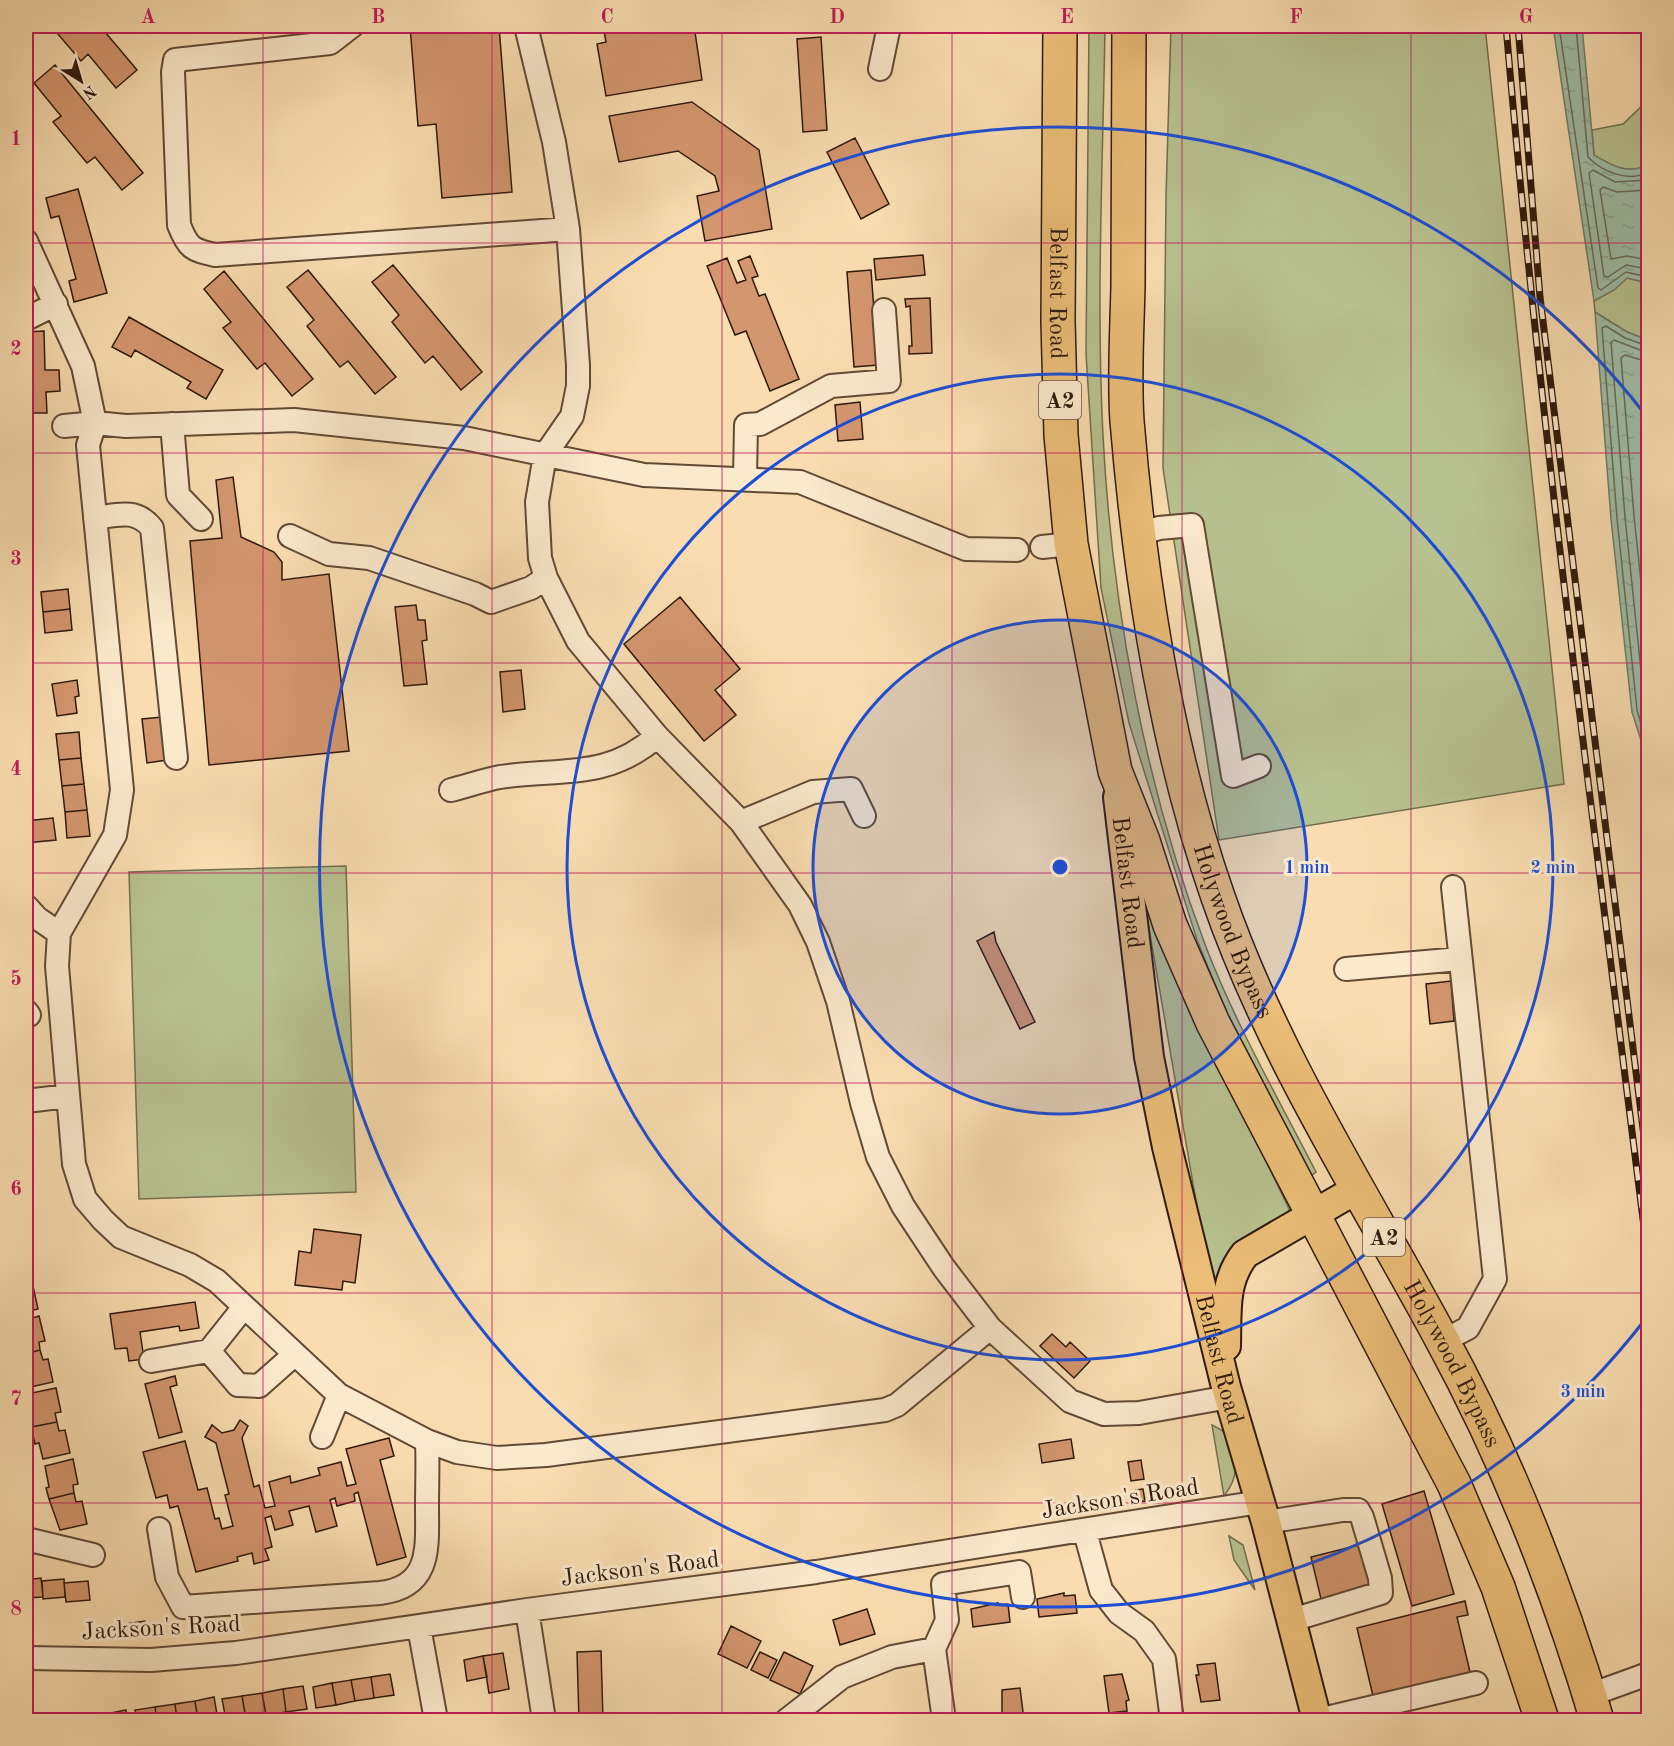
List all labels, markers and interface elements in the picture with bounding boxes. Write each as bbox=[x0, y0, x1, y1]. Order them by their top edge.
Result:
text: A bbox=[140, 8, 156, 28]
text: B bbox=[371, 8, 385, 28]
text: C bbox=[600, 8, 614, 28]
text: D bbox=[829, 8, 845, 28]
text: E bbox=[1060, 8, 1074, 28]
text: F bbox=[1289, 8, 1303, 28]
text: G bbox=[1519, 8, 1533, 28]
north arrow bbox=[51, 51, 111, 111]
text: N bbox=[79, 81, 99, 102]
text: 1 bbox=[10, 130, 22, 150]
street label: Belfast Road bbox=[1044, 226, 1069, 360]
text: 2 bbox=[10, 340, 22, 360]
road number: A2 bbox=[1039, 381, 1081, 419]
text: 3 bbox=[10, 550, 22, 570]
text: 4 bbox=[10, 760, 22, 780]
street label: Belfast Road bbox=[1106, 815, 1146, 950]
street label: Holywood Bypass bbox=[1187, 841, 1276, 1023]
centre of rings bbox=[1050, 857, 1070, 877]
text: 1 min bbox=[1284, 859, 1330, 877]
text: 2 min bbox=[1530, 859, 1576, 877]
text: 5 bbox=[10, 969, 22, 990]
text: 6 bbox=[10, 1180, 22, 1200]
road number: A2 bbox=[1363, 1218, 1405, 1256]
street label: Holywood Bypass bbox=[1398, 1277, 1504, 1452]
street label: Belfast Road bbox=[1190, 1292, 1246, 1427]
text: 3 min bbox=[1560, 1383, 1606, 1401]
text: 7 bbox=[10, 1390, 22, 1410]
street label: Jackson's Road bbox=[1040, 1476, 1201, 1524]
street label: Jackson's Road bbox=[560, 1548, 721, 1592]
text: 8 bbox=[10, 1600, 22, 1620]
street label: Jackson's Road bbox=[81, 1613, 241, 1645]

